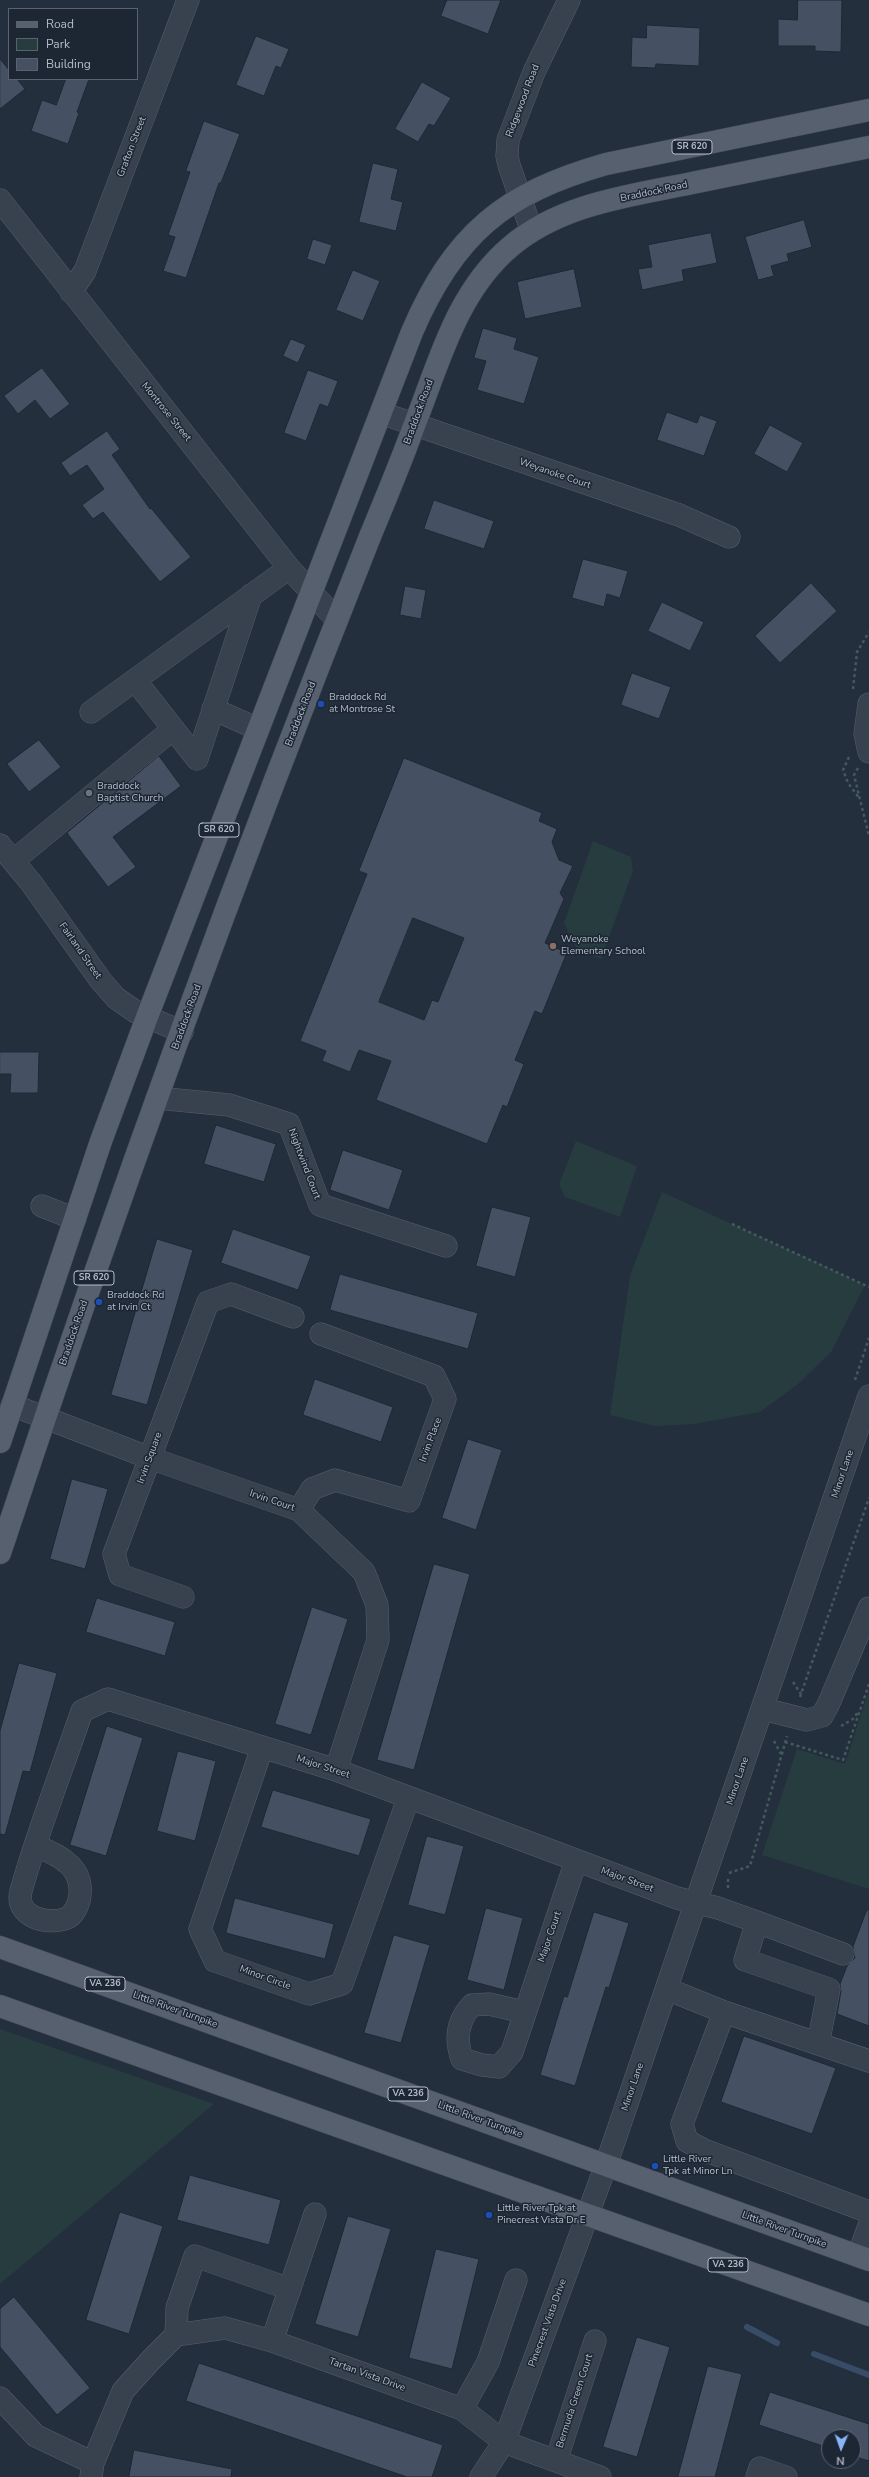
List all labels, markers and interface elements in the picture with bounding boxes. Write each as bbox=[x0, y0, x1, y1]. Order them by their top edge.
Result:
legend bbox=[8, 8, 138, 80]
text: Road bbox=[46, 16, 74, 32]
text: Park bbox=[46, 36, 70, 52]
text: Building bbox=[46, 56, 91, 72]
street label: Ridgewood Road bbox=[504, 63, 542, 139]
street label: Grafton Street bbox=[115, 115, 149, 179]
road number: SR 620 bbox=[672, 140, 712, 154]
street label: Braddock Road bbox=[619, 179, 689, 205]
street label: Braddock Road bbox=[402, 378, 436, 446]
street label: Montrose Street bbox=[139, 380, 193, 444]
street label: Weyanoke Court bbox=[518, 456, 592, 492]
street label: Braddock Road bbox=[283, 680, 319, 748]
place label: Braddock Rd at Montrose St bbox=[329, 692, 395, 716]
marker: Braddock Rd at Montrose St bbox=[316, 699, 326, 709]
place label: Braddock Baptist Church bbox=[97, 781, 163, 804]
marker: Braddock Baptist Church bbox=[84, 788, 94, 798]
road number: SR 620 bbox=[199, 823, 239, 837]
street label: Fairland Street bbox=[56, 920, 104, 982]
place label: Weyanoke Elementary School bbox=[561, 934, 646, 958]
marker: Weyanoke Elementary School bbox=[548, 941, 558, 951]
street label: Braddock Road bbox=[170, 983, 204, 1051]
street label: Nightwind Court bbox=[285, 1127, 323, 1201]
road number: SR 620 bbox=[74, 1271, 114, 1285]
place label: Braddock Rd at Irvin Ct bbox=[107, 1290, 164, 1314]
marker: Braddock Rd at Irvin Ct bbox=[94, 1297, 104, 1307]
street label: Braddock Road bbox=[57, 1299, 91, 1367]
street label: Irvin Place bbox=[417, 1416, 445, 1464]
street label: Irvin Square bbox=[135, 1431, 165, 1485]
street label: Minor Lane bbox=[829, 1448, 857, 1500]
street label: Irvin Court bbox=[248, 1488, 296, 1514]
street label: Major Street bbox=[295, 1753, 351, 1781]
street label: Minor Lane bbox=[724, 1755, 752, 1807]
street label: Major Street bbox=[599, 1865, 655, 1895]
street label: Major Court bbox=[536, 1910, 564, 1964]
street label: Minor Circle bbox=[238, 1963, 292, 1993]
road number: VA 236 bbox=[85, 1977, 125, 1991]
street label: Little River Turnpike bbox=[131, 1989, 219, 2031]
street label: Minor Lane bbox=[619, 2061, 647, 2113]
road number: VA 236 bbox=[388, 2087, 428, 2101]
street label: Little River Turnpike bbox=[436, 2099, 524, 2141]
place label: Little River Tpk at Minor Ln bbox=[663, 2154, 732, 2178]
marker: Little River Tpk at Minor Ln bbox=[650, 2161, 660, 2171]
place label: Little River Tpk at Pinecrest Vista Dr E bbox=[497, 2203, 586, 2226]
street label: Little River Turnpike bbox=[740, 2209, 828, 2251]
marker: Little River Tpk at Pinecrest Vista Dr E bbox=[484, 2210, 494, 2220]
road number: VA 236 bbox=[708, 2258, 748, 2272]
street label: Pinecrest Vista Drive bbox=[526, 2277, 570, 2369]
street label: Bermuda Green Court bbox=[554, 2353, 596, 2449]
street label: Tartan Vista Drive bbox=[327, 2356, 407, 2394]
north arrow bbox=[821, 2429, 861, 2469]
text: N bbox=[836, 2453, 845, 2468]

